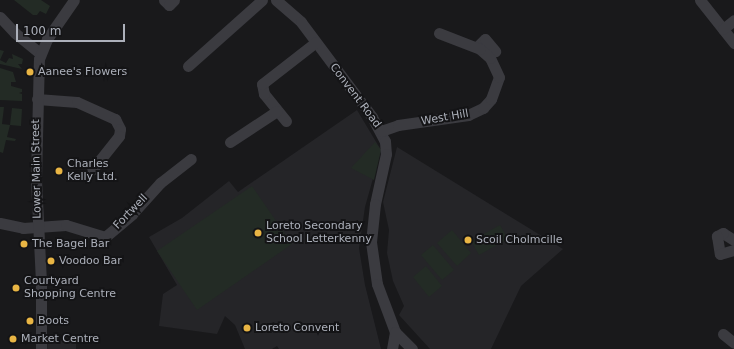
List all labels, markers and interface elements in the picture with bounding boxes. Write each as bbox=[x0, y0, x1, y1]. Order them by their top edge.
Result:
scale bar bbox=[18, 16, 127, 42]
text: 100 m bbox=[23, 24, 61, 38]
street label: Convent Road bbox=[327, 61, 383, 131]
place label: Aanee's Flowers bbox=[38, 65, 127, 79]
marker: Aanee's Flowers bbox=[25, 67, 35, 77]
street label: West Hill bbox=[420, 107, 470, 129]
street label: Lower Main Street bbox=[30, 119, 44, 219]
place label: Charles Kelly Ltd. bbox=[67, 158, 117, 184]
marker: Charles Kelly Ltd. bbox=[54, 166, 64, 176]
street label: Fortwell bbox=[111, 192, 151, 232]
place label: Loreto Secondary School Letterkenny bbox=[266, 220, 372, 246]
marker: Loreto Secondary School Letterkenny bbox=[253, 228, 263, 238]
place label: Scoil Cholmcille bbox=[476, 233, 563, 247]
marker: Scoil Cholmcille bbox=[463, 235, 473, 245]
place label: The Bagel Bar bbox=[32, 237, 109, 251]
marker: The Bagel Bar bbox=[19, 239, 29, 249]
place label: Voodoo Bar bbox=[59, 254, 122, 268]
marker: Voodoo Bar bbox=[46, 256, 56, 266]
place label: Courtyard Shopping Centre bbox=[24, 275, 116, 301]
marker: Courtyard Shopping Centre bbox=[11, 283, 21, 293]
place label: Boots bbox=[38, 314, 69, 328]
marker: Boots bbox=[25, 316, 35, 326]
place label: Loreto Convent bbox=[255, 321, 339, 335]
marker: Loreto Convent bbox=[242, 323, 252, 333]
place label: Market Centre bbox=[21, 332, 99, 346]
marker: Market Centre bbox=[8, 334, 18, 344]

